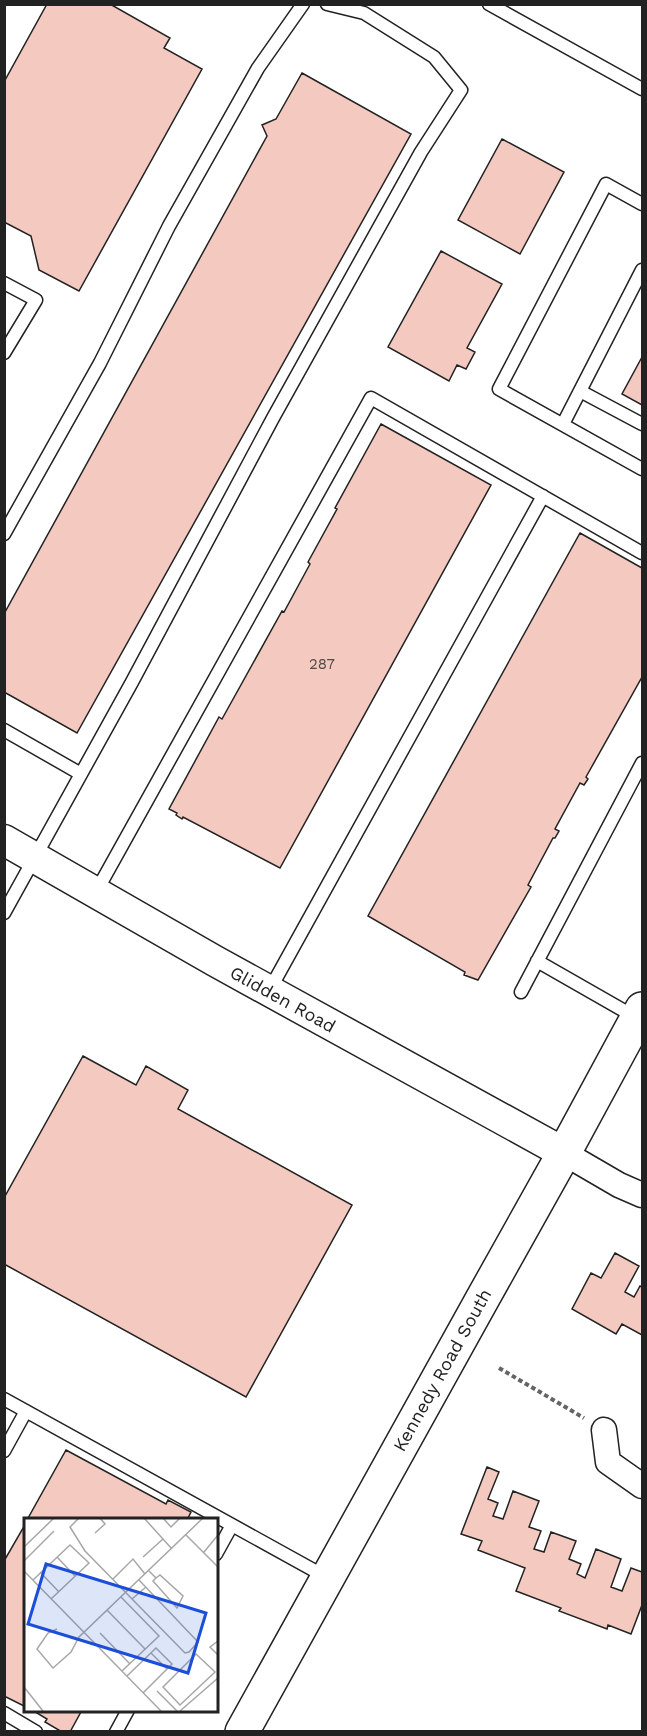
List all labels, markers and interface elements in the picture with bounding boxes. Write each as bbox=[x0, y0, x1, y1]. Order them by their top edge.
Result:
house number: 287 bbox=[309, 655, 335, 673]
street label: Glidden Road bbox=[227, 961, 339, 1037]
street label: Kennedy Road South bbox=[389, 1285, 495, 1455]
inset map bbox=[24, 1518, 218, 1712]

